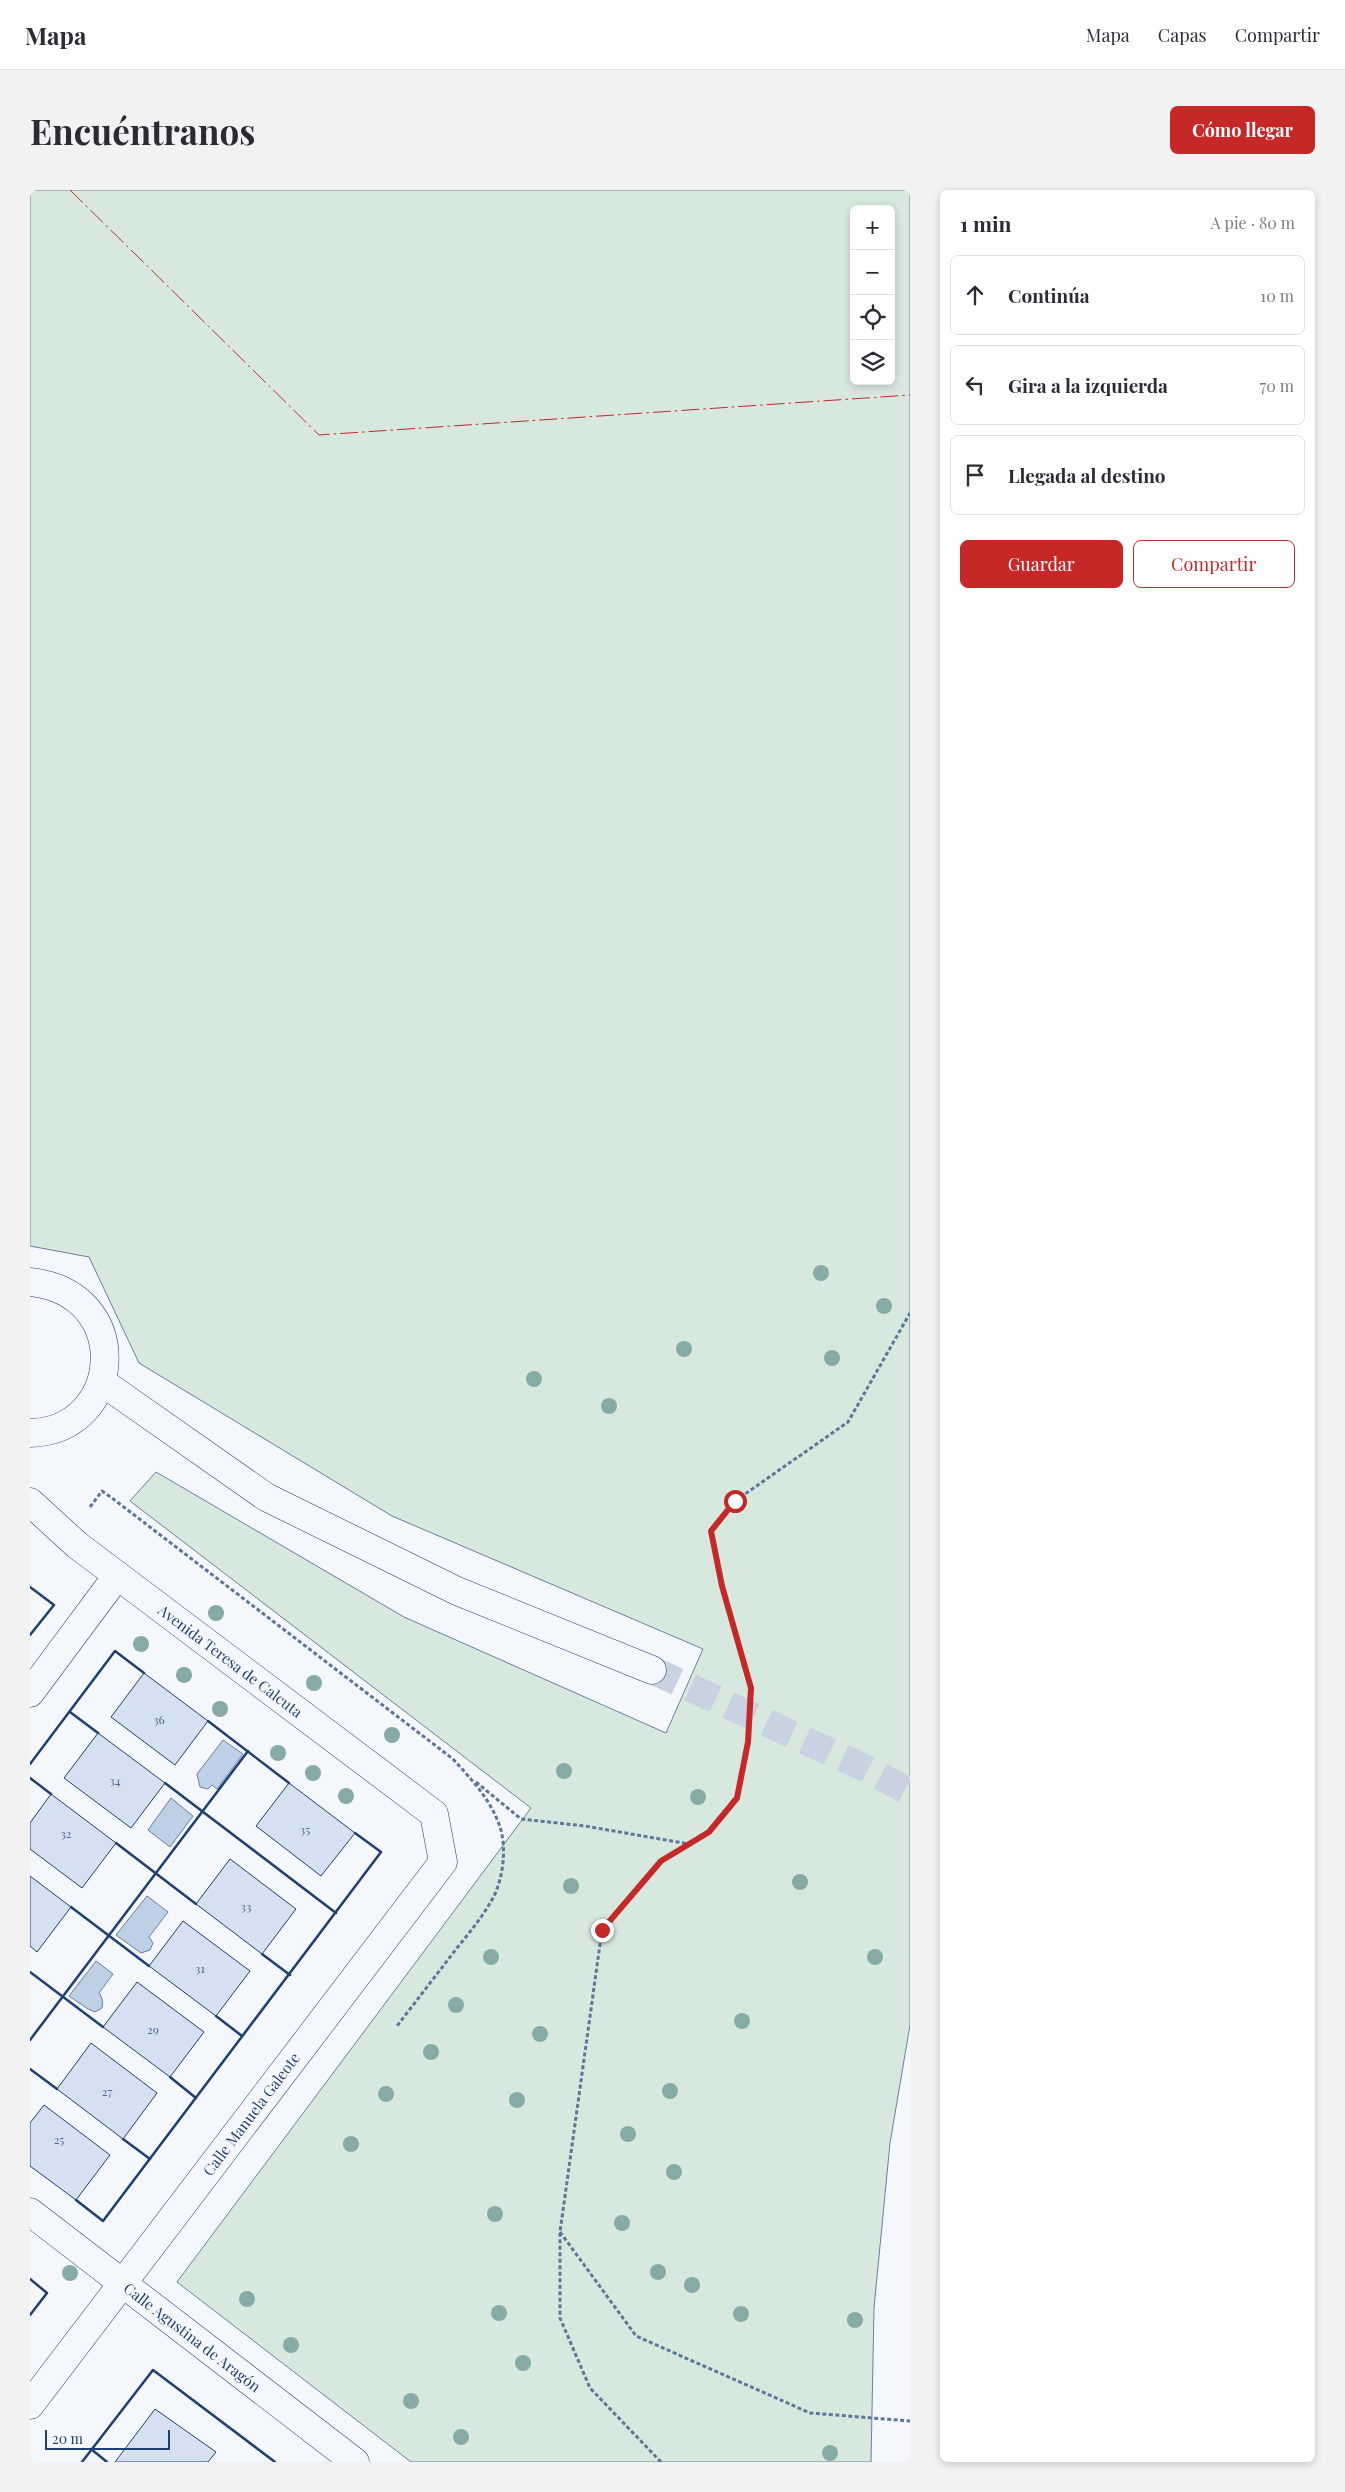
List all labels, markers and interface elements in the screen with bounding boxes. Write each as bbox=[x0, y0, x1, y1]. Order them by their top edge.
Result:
text: Mapa bbox=[25, 19, 86, 51]
text: Mapa bbox=[1086, 23, 1130, 47]
text: Capas bbox=[1158, 23, 1207, 47]
text: Compartir bbox=[1235, 23, 1320, 47]
button: Cómo llegar bbox=[1170, 106, 1315, 154]
text: Encuéntranos bbox=[30, 107, 255, 154]
map controls bbox=[850, 205, 895, 385]
button: + bbox=[850, 205, 895, 250]
text: 1 min bbox=[960, 209, 1011, 237]
text: A pie · 80 m bbox=[1211, 212, 1295, 233]
button: − bbox=[850, 250, 895, 295]
icon: ahead bbox=[961, 281, 989, 309]
text: Continúa bbox=[1008, 282, 1090, 308]
text: 10 m bbox=[1260, 285, 1294, 306]
button: locate bbox=[850, 295, 895, 340]
button: layers bbox=[850, 340, 895, 385]
icon: left bbox=[961, 371, 989, 399]
text: Gira a la izquierda bbox=[1008, 372, 1168, 398]
text: 70 m bbox=[1260, 375, 1294, 396]
icon: arrive bbox=[961, 461, 989, 489]
text: Llegada al destino bbox=[1008, 462, 1166, 488]
button: Guardar bbox=[960, 540, 1123, 588]
button: Compartir bbox=[1133, 540, 1295, 588]
route start bbox=[724, 1490, 747, 1513]
street label: Avenida Teresa de Calcuta bbox=[154, 1599, 307, 1722]
house number: 36 bbox=[153, 1711, 165, 1727]
house number: 34 bbox=[109, 1772, 121, 1788]
house number: 35 bbox=[300, 1821, 310, 1837]
house number: 32 bbox=[60, 1825, 72, 1841]
house number: 33 bbox=[241, 1898, 251, 1914]
route end bbox=[591, 1919, 614, 1942]
house number: 31 bbox=[195, 1960, 205, 1976]
house number: 29 bbox=[147, 2021, 159, 2037]
street label: Calle Manuela Galeote bbox=[198, 2048, 304, 2180]
house number: 27 bbox=[102, 2083, 112, 2099]
house number: 25 bbox=[54, 2131, 64, 2147]
street label: Calle Agustina de Aragón bbox=[120, 2278, 265, 2396]
scale bar bbox=[45, 2427, 170, 2450]
text: 20 m bbox=[52, 2429, 83, 2448]

